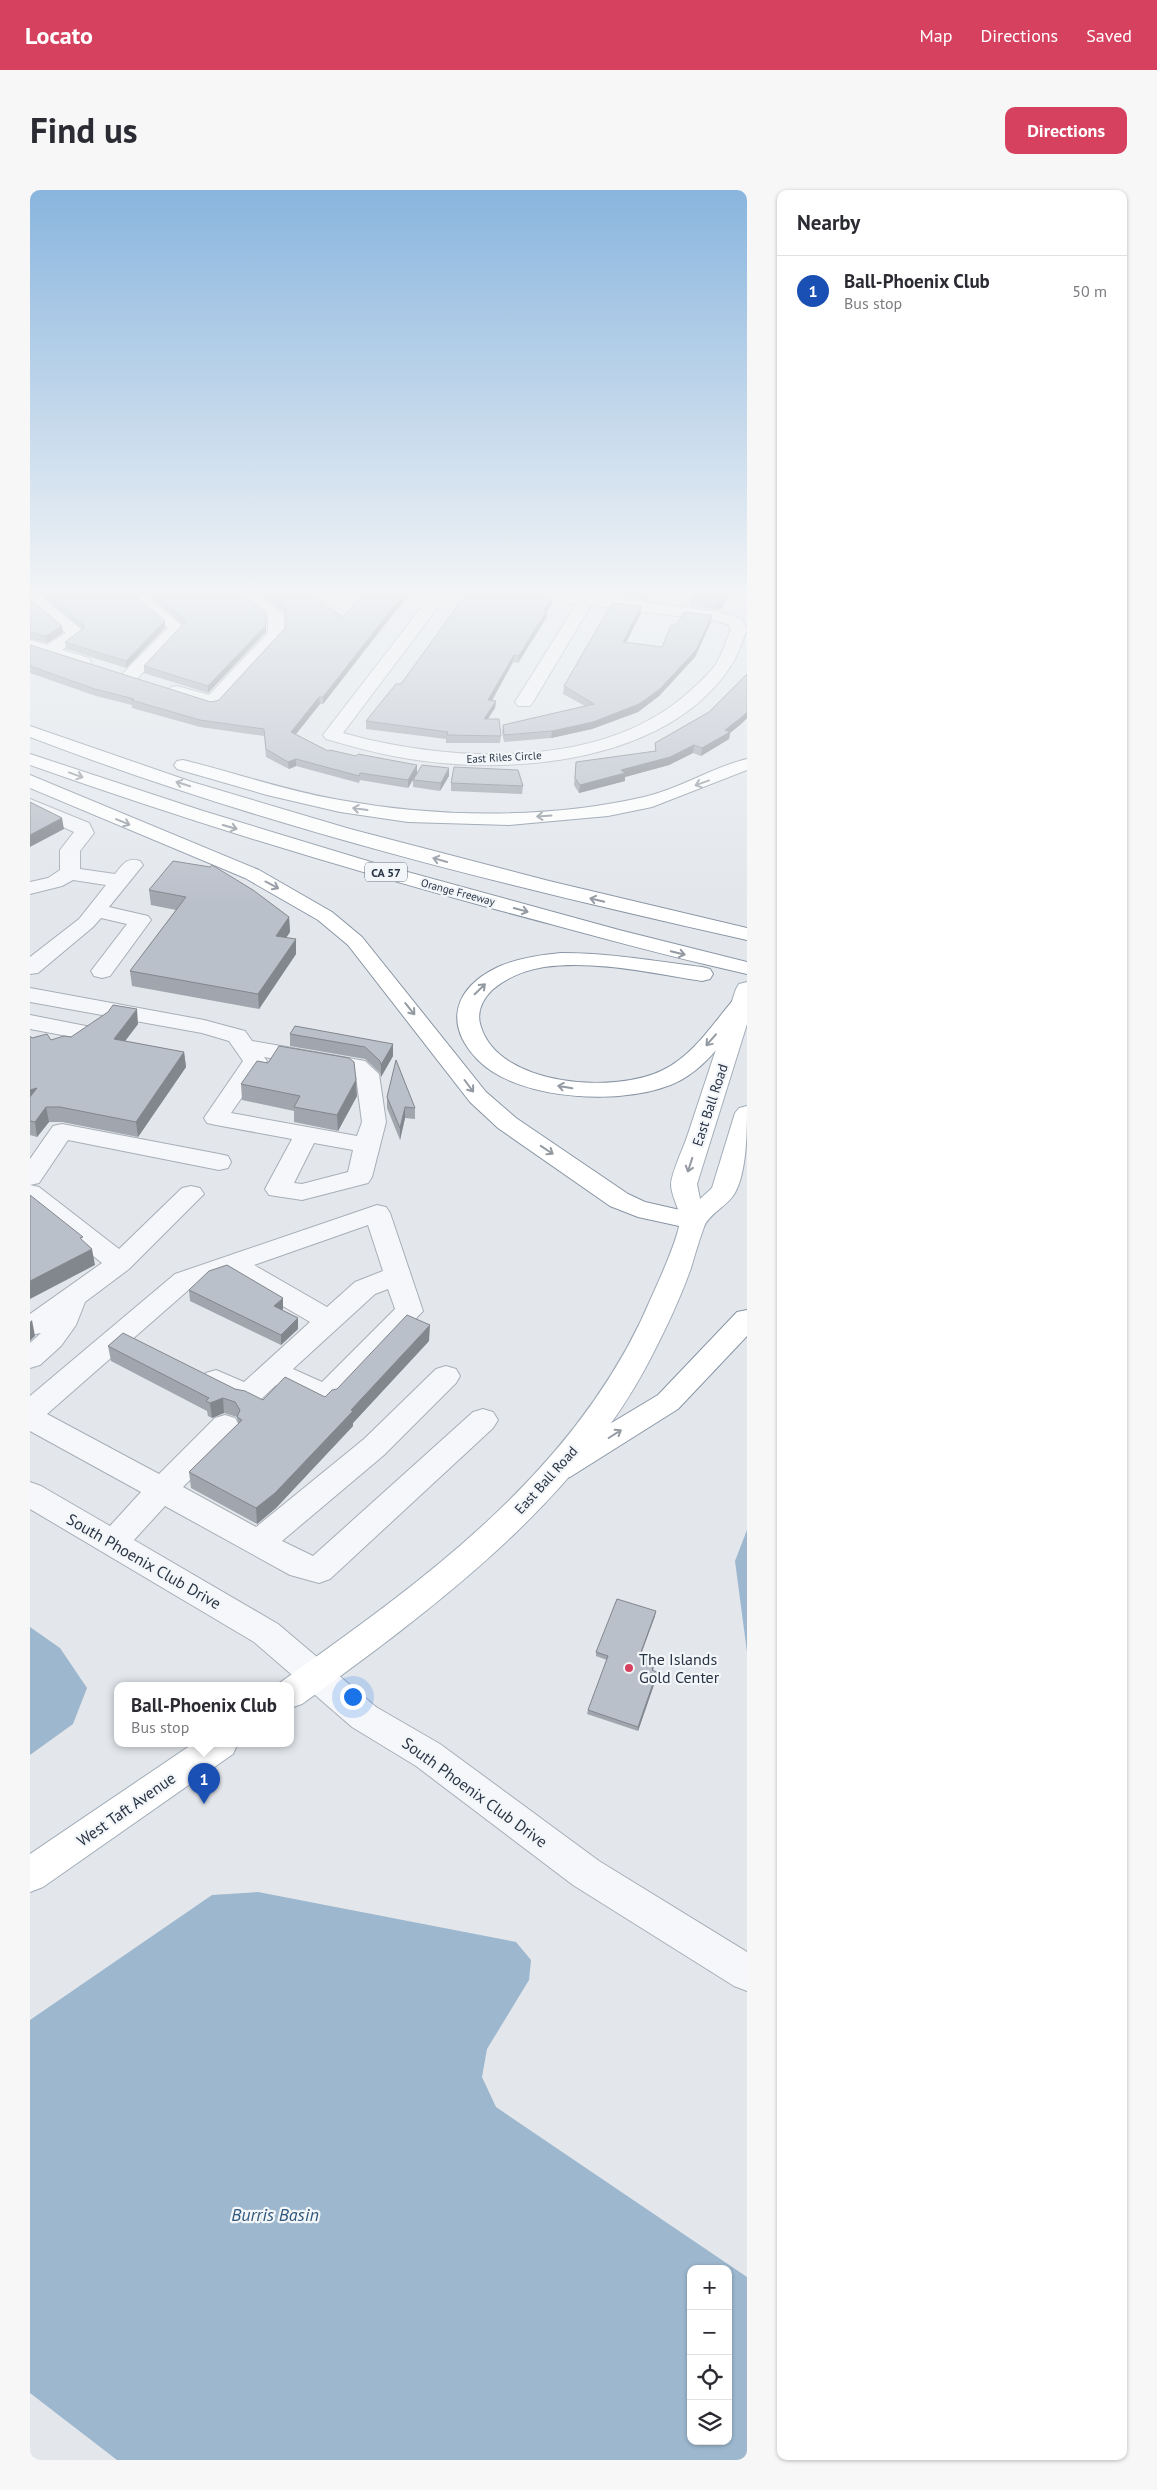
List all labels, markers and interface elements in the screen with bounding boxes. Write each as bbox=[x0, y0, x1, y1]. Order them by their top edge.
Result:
text: Locato bbox=[25, 20, 93, 51]
text: Map bbox=[920, 24, 952, 47]
text: Directions bbox=[980, 24, 1058, 47]
text: Saved bbox=[1086, 24, 1132, 47]
text: Find us bbox=[30, 107, 138, 153]
button: Directions bbox=[1005, 107, 1127, 154]
text: Nearby bbox=[797, 209, 860, 236]
text: Ball-Phoenix Club bbox=[844, 269, 990, 293]
text: 1 bbox=[808, 281, 818, 301]
text: 50 m bbox=[1072, 281, 1107, 301]
text: Bus stop bbox=[844, 293, 902, 313]
street label: East Riles Circle bbox=[466, 748, 542, 766]
one-way arrow bbox=[68, 771, 83, 780]
one-way arrow bbox=[175, 779, 191, 789]
one-way arrow bbox=[695, 779, 710, 788]
one-way arrow bbox=[352, 804, 368, 814]
one-way arrow bbox=[536, 812, 552, 821]
one-way arrow bbox=[114, 818, 130, 827]
one-way arrow bbox=[222, 822, 238, 832]
one-way arrow bbox=[432, 855, 448, 864]
road number: CA 57 bbox=[365, 862, 407, 882]
street label: Orange Freeway bbox=[419, 875, 497, 909]
one-way arrow bbox=[265, 880, 280, 890]
one-way arrow bbox=[590, 895, 606, 904]
one-way arrow bbox=[512, 905, 528, 915]
one-way arrow bbox=[669, 949, 685, 958]
one-way arrow bbox=[474, 983, 487, 995]
one-way arrow bbox=[404, 1002, 415, 1015]
one-way arrow bbox=[705, 1033, 717, 1046]
street label: East Ball Road bbox=[688, 1062, 732, 1148]
one-way arrow bbox=[464, 1079, 475, 1092]
one-way arrow bbox=[557, 1082, 573, 1091]
one-way arrow bbox=[540, 1145, 554, 1156]
one-way arrow bbox=[685, 1157, 694, 1173]
one-way arrow bbox=[608, 1429, 622, 1439]
street label: East Ball Road bbox=[511, 1442, 581, 1518]
street label: South Phoenix Club Drive bbox=[63, 1509, 225, 1613]
place label: The Islands Gold Center bbox=[639, 1649, 720, 1687]
marker: The Islands Gold Center bbox=[623, 1662, 635, 1674]
popup bbox=[114, 1682, 294, 1747]
your location bbox=[340, 1684, 366, 1710]
text: Ball-Phoenix Club bbox=[131, 1693, 277, 1717]
text: Bus stop bbox=[131, 1717, 189, 1737]
street label: South Phoenix Club Drive bbox=[398, 1733, 552, 1851]
pin: 1 bbox=[188, 1763, 220, 1804]
street label: West Taft Avenue bbox=[73, 1768, 179, 1850]
water label: Burris Basin bbox=[231, 2203, 319, 2226]
map controls bbox=[687, 2265, 732, 2445]
button: + bbox=[687, 2265, 732, 2310]
button: − bbox=[687, 2310, 732, 2355]
button: locate bbox=[687, 2355, 732, 2400]
button: layers bbox=[687, 2400, 732, 2445]

